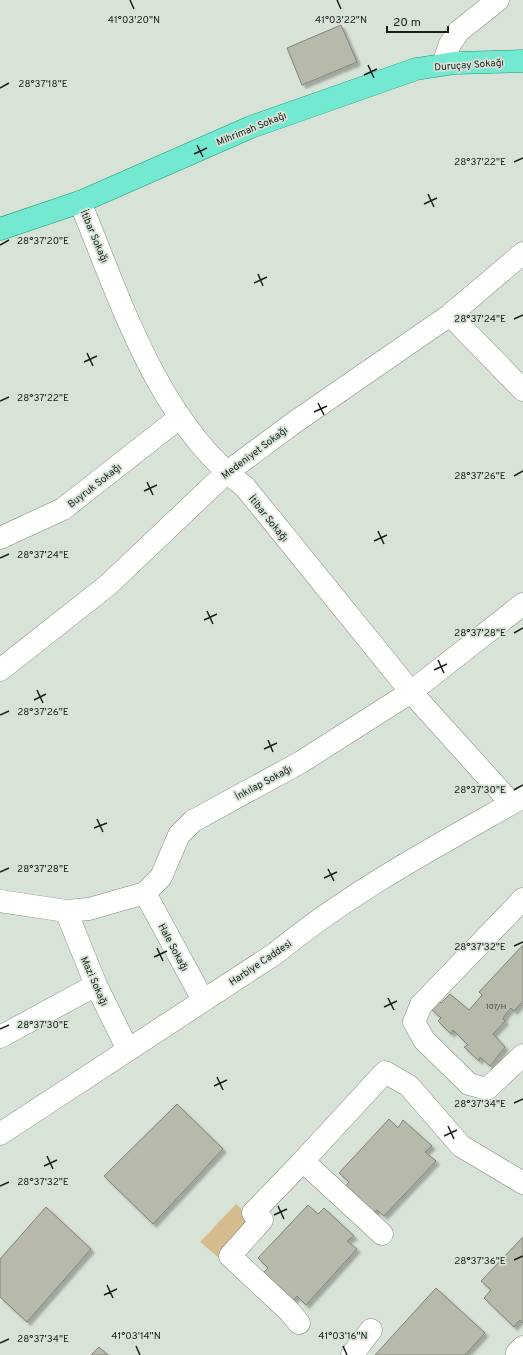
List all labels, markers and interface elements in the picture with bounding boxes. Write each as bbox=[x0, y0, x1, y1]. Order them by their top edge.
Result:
scale bar bbox=[387, 8, 448, 34]
text: 41°03'20"N bbox=[108, 14, 160, 27]
text: 41°03'22"N bbox=[315, 14, 367, 27]
text: 20 m bbox=[393, 15, 421, 31]
street label: Duruçay Sokağı bbox=[434, 57, 504, 74]
text: 28°37'18"E bbox=[18, 78, 68, 91]
street label: Mihrimah Sokağı bbox=[215, 109, 289, 149]
text: 28°37'22"E bbox=[454, 156, 506, 169]
street label: İtibar Sokağı bbox=[77, 208, 111, 265]
text: 28°37'20"E bbox=[17, 235, 69, 248]
text: 28°37'24"E bbox=[454, 313, 506, 326]
text: 28°37'22"E bbox=[17, 392, 69, 405]
street label: Medeniyet Sokağı bbox=[219, 424, 291, 482]
street label: Buyruk Sokağı bbox=[65, 461, 124, 511]
text: 28°37'26"E bbox=[454, 470, 506, 483]
street label: İtibar Sokağı bbox=[245, 493, 291, 545]
text: 28°37'24"E bbox=[17, 549, 69, 562]
text: 28°37'28"E bbox=[454, 627, 506, 640]
text: 28°37'26"E bbox=[17, 706, 69, 719]
street label: İnkılap Sokağı bbox=[233, 763, 294, 804]
text: 28°37'30"E bbox=[454, 784, 506, 797]
text: 28°37'28"E bbox=[17, 863, 69, 876]
street label: Hale Sokağı bbox=[155, 922, 191, 974]
street label: Harbiye Caddesi bbox=[227, 938, 295, 989]
text: 28°37'32"E bbox=[454, 941, 506, 954]
street label: Mazi Sokağı bbox=[77, 955, 110, 1008]
house number: 107/H bbox=[486, 1002, 506, 1012]
text: 28°37'30"E bbox=[17, 1019, 69, 1032]
text: 28°37'34"E bbox=[454, 1098, 506, 1111]
text: 28°37'32"E bbox=[17, 1176, 69, 1189]
text: 28°37'36"E bbox=[454, 1255, 506, 1268]
text: 41°03'14"N bbox=[111, 1330, 161, 1343]
text: 41°03'16"N bbox=[318, 1330, 368, 1343]
text: 28°37'34"E bbox=[17, 1333, 69, 1346]

